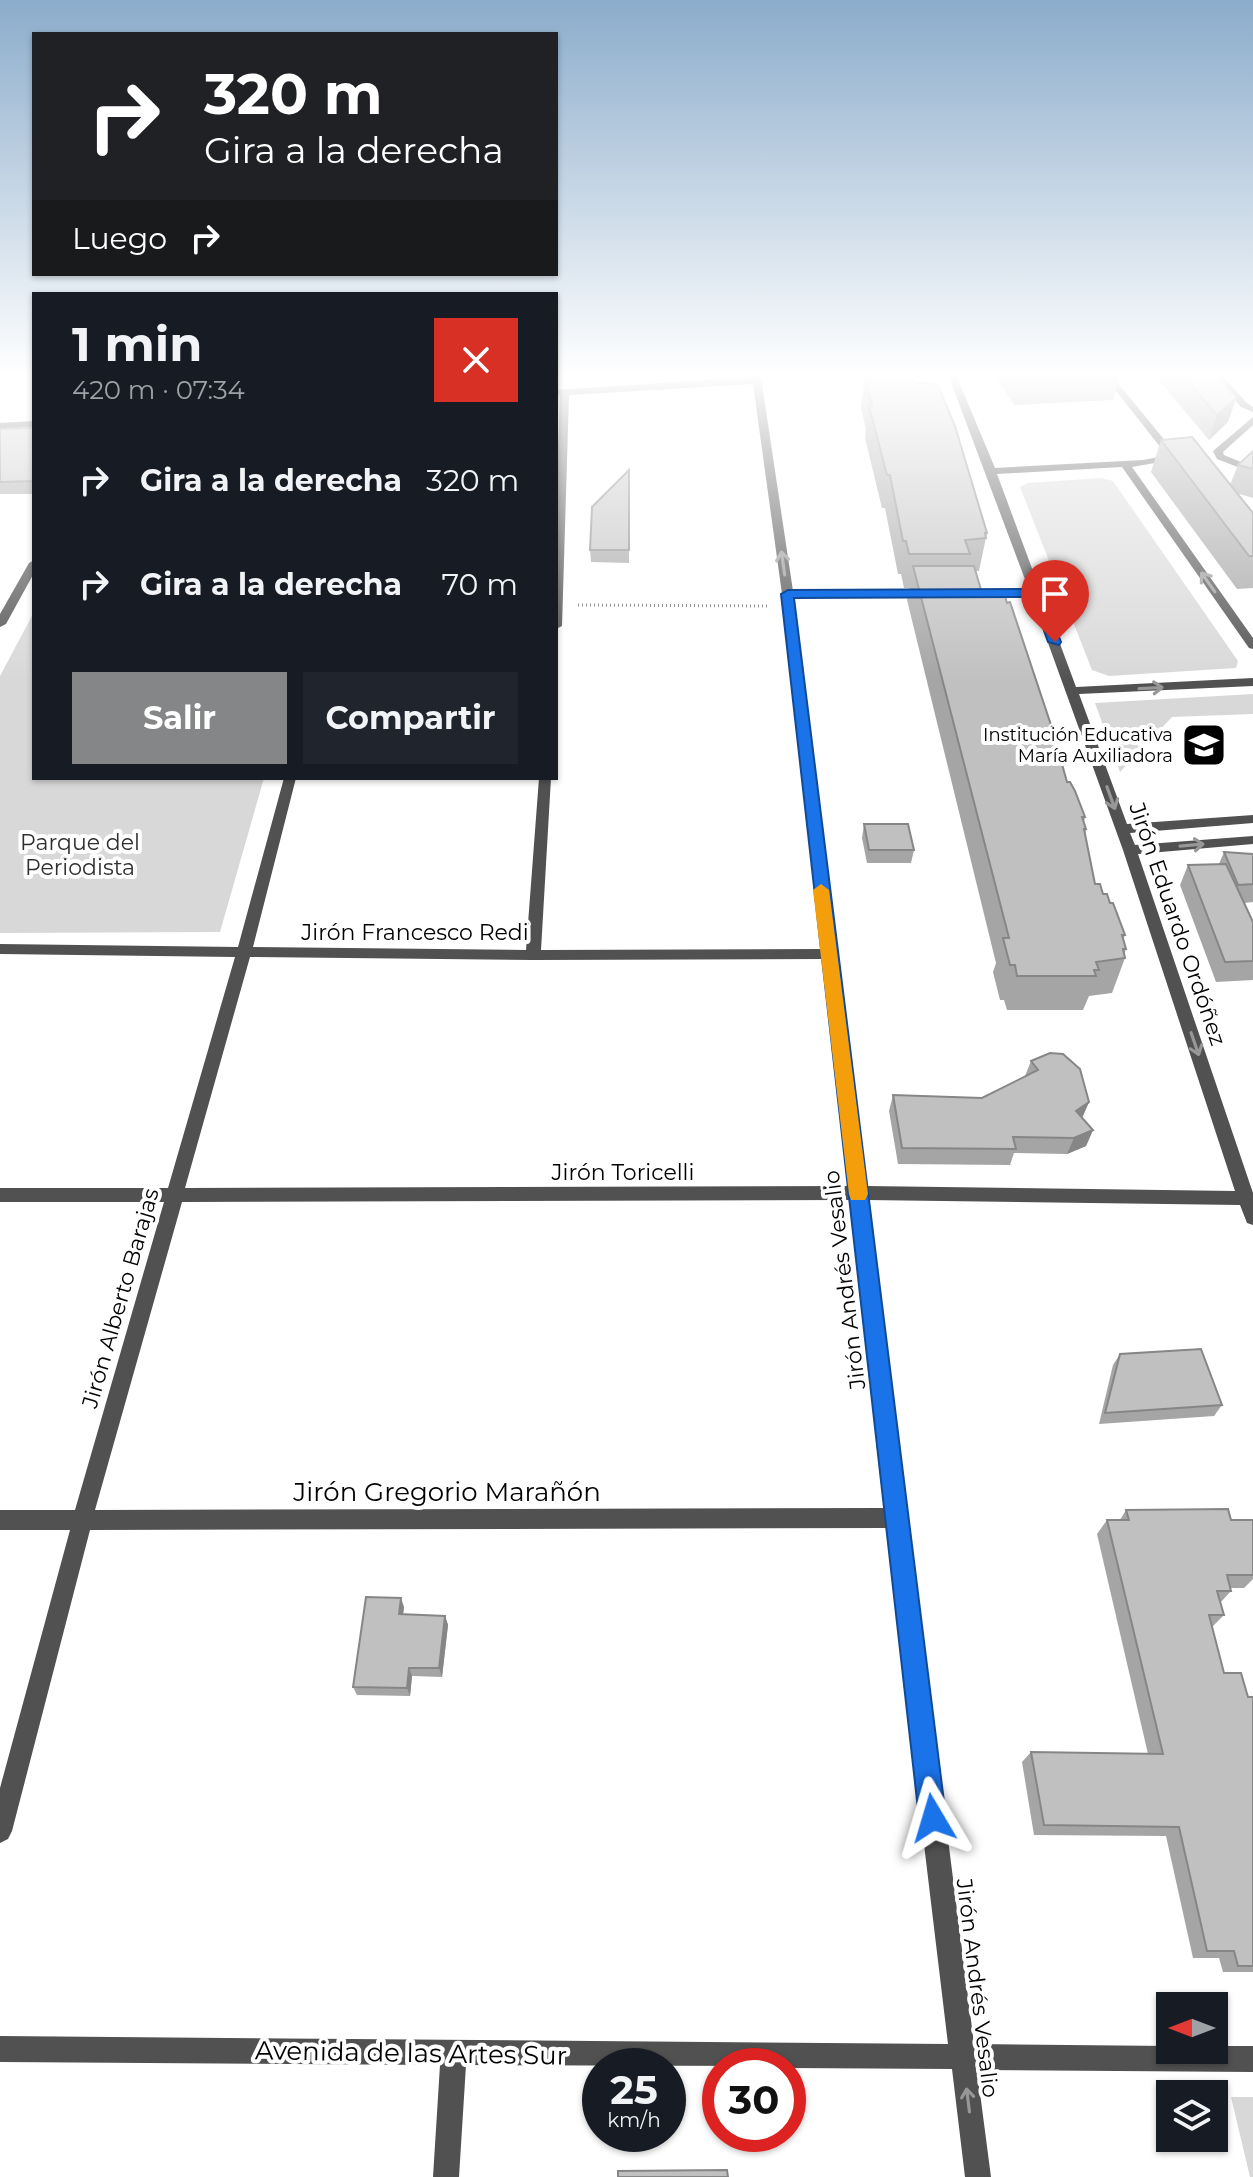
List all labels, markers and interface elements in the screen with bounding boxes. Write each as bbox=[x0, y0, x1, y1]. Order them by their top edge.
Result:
text: 320 m bbox=[204, 60, 383, 128]
icon: right bbox=[72, 64, 176, 168]
text: Gira a la derecha bbox=[204, 128, 504, 172]
icon: right bbox=[183, 216, 227, 260]
text: Luego bbox=[72, 220, 167, 257]
text: 1 min bbox=[72, 315, 202, 373]
button: close bbox=[434, 318, 518, 402]
text: 420 m · 07:34 bbox=[72, 374, 245, 406]
icon: right bbox=[72, 458, 116, 502]
text: Gira a la derecha bbox=[140, 462, 402, 499]
text: 320 m bbox=[426, 462, 519, 499]
one-way arrow bbox=[775, 551, 790, 576]
pin bbox=[1021, 560, 1089, 642]
icon: right bbox=[72, 562, 116, 606]
text: Gira a la derecha bbox=[140, 566, 402, 603]
text: 70 m bbox=[441, 566, 518, 603]
one-way arrow bbox=[1200, 571, 1216, 593]
icon: arrive bbox=[1033, 572, 1077, 616]
button: Salir bbox=[72, 672, 287, 764]
button: Compartir bbox=[303, 672, 518, 764]
one-way arrow bbox=[1137, 680, 1164, 695]
school or university icon: Institución Educativa María Auxiliadora bbox=[1180, 721, 1228, 769]
place label: Institución Educativa María Auxiliadora bbox=[983, 724, 1173, 767]
one-way arrow bbox=[1105, 785, 1120, 810]
street label: Jirón Eduardo Ordóñez bbox=[1123, 798, 1232, 1049]
park label: Parque del Periodista bbox=[20, 829, 140, 881]
one-way arrow bbox=[1178, 837, 1205, 852]
street label: Jirón Francesco Redi bbox=[300, 919, 529, 946]
one-way arrow bbox=[1189, 1031, 1204, 1056]
street label: Jirón Toricelli bbox=[551, 1159, 694, 1186]
street label: Jirón Andrés Vesalio bbox=[818, 1169, 871, 1392]
street label: Jirón Alberto Barajas bbox=[76, 1185, 165, 1412]
street label: Jirón Gregorio Marañón bbox=[292, 1476, 601, 1508]
position arrow bbox=[891, 1776, 975, 1860]
street label: Jirón Andrés Vesalio bbox=[951, 1876, 1004, 2099]
north arrow bbox=[1156, 1992, 1228, 2064]
map controls bbox=[1156, 1992, 1228, 2152]
street label: Avenida de las Artes Sur bbox=[255, 2034, 567, 2072]
speed limit sign: 30 bbox=[702, 2048, 806, 2152]
text: 25 bbox=[610, 2065, 658, 2114]
button: layers bbox=[1156, 2080, 1228, 2152]
one-way arrow bbox=[960, 2088, 975, 2113]
text: km/h bbox=[607, 2108, 661, 2132]

